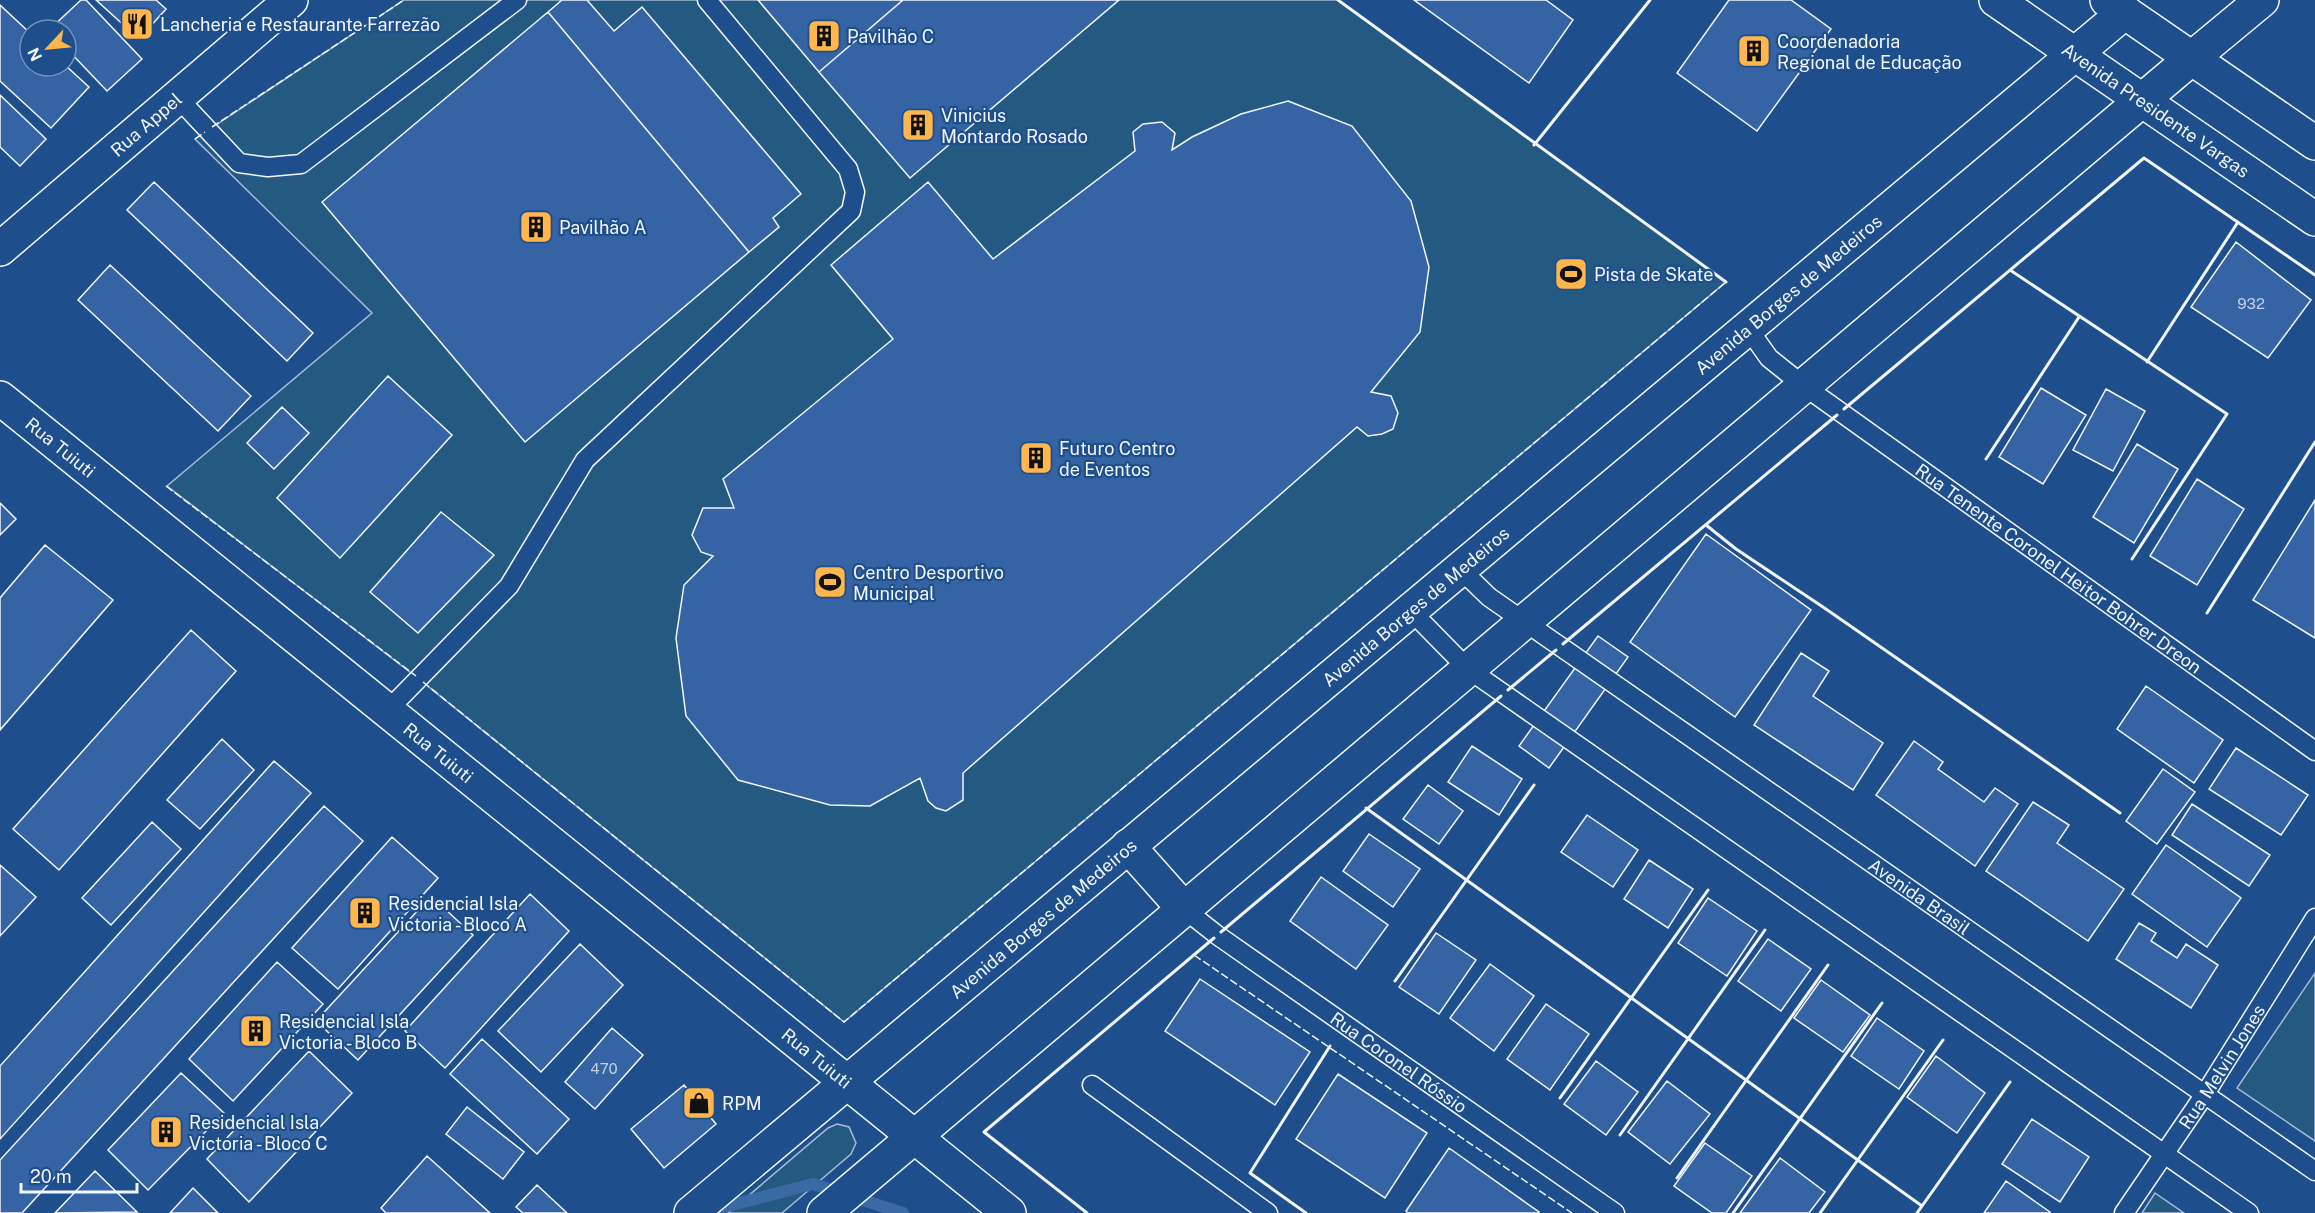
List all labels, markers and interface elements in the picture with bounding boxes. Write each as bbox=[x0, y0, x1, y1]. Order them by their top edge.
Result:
restaurant icon: Lancheria e Restaurante Farrezão bbox=[119, 6, 155, 42]
place label: Lancheria e Restaurante Farrezão bbox=[160, 14, 440, 35]
north arrow bbox=[18, 18, 78, 78]
building icon: Pavilhão C bbox=[806, 18, 842, 54]
place label: Pavilhão C bbox=[847, 26, 934, 47]
place label: Coordenadoria Regional de Educação bbox=[1777, 31, 1962, 73]
building icon: Coordenadoria Regional de Educação bbox=[1736, 33, 1772, 69]
street label: Avenida Presidente Vargas bbox=[2058, 38, 2254, 181]
text: N bbox=[24, 45, 46, 64]
street label: Rua Appel bbox=[106, 88, 186, 160]
place label: Vinicius Montardo Rosado bbox=[941, 105, 1088, 147]
building icon: Vinicius Montardo Rosado bbox=[900, 107, 936, 143]
building icon: Pavilhão A bbox=[518, 209, 554, 245]
street label: Avenida Borges de Medeiros bbox=[1690, 210, 1886, 378]
place label: Pavilhão A bbox=[559, 217, 647, 238]
sports icon: Pista de Skate bbox=[1553, 256, 1589, 292]
place label: Pista de Skate bbox=[1594, 264, 1714, 285]
house number: 932 bbox=[2237, 295, 2265, 312]
street label: Rua Tuiuti bbox=[22, 413, 100, 481]
place label: Futuro Centro de Eventos bbox=[1059, 438, 1175, 480]
building icon: Futuro Centro de Eventos bbox=[1018, 440, 1054, 476]
street label: Rua Tenente Coronel Heitor Bohrer Dreon bbox=[1912, 459, 2206, 677]
street label: Avenida Borges de Medeiros bbox=[1318, 522, 1513, 690]
place label: Centro Desportivo Municipal bbox=[853, 562, 1004, 604]
sports icon: Centro Desportivo Municipal bbox=[812, 564, 848, 600]
street label: Rua Tuiuti bbox=[400, 718, 478, 787]
street label: Avenida Borges de Medeiros bbox=[945, 834, 1140, 1002]
street label: Avenida Brasil bbox=[1865, 854, 1974, 939]
place label: Residencial Isla Victoria - Bloco A bbox=[388, 893, 527, 935]
building icon: Residencial Isla Victoria - Bloco A bbox=[347, 895, 383, 931]
street label: Rua Melvin Jones bbox=[2174, 1001, 2269, 1133]
street label: Rua Coronel Róssio bbox=[1327, 1007, 1471, 1117]
place label: Residencial Isla Victoria - Bloco B bbox=[279, 1011, 417, 1053]
building icon: Residencial Isla Victoria - Bloco B bbox=[238, 1013, 274, 1049]
street label: Rua Tuiuti bbox=[778, 1023, 856, 1092]
house number: 470 bbox=[590, 1060, 618, 1077]
shop icon: RPM bbox=[681, 1085, 717, 1121]
place label: RPM bbox=[722, 1093, 762, 1114]
place label: Residencial Isla Victoria - Bloco C bbox=[189, 1112, 328, 1154]
building icon: Residencial Isla Victoria - Bloco C bbox=[148, 1114, 184, 1150]
scale bar bbox=[21, 1156, 136, 1194]
text: 20 m bbox=[30, 1166, 72, 1187]

